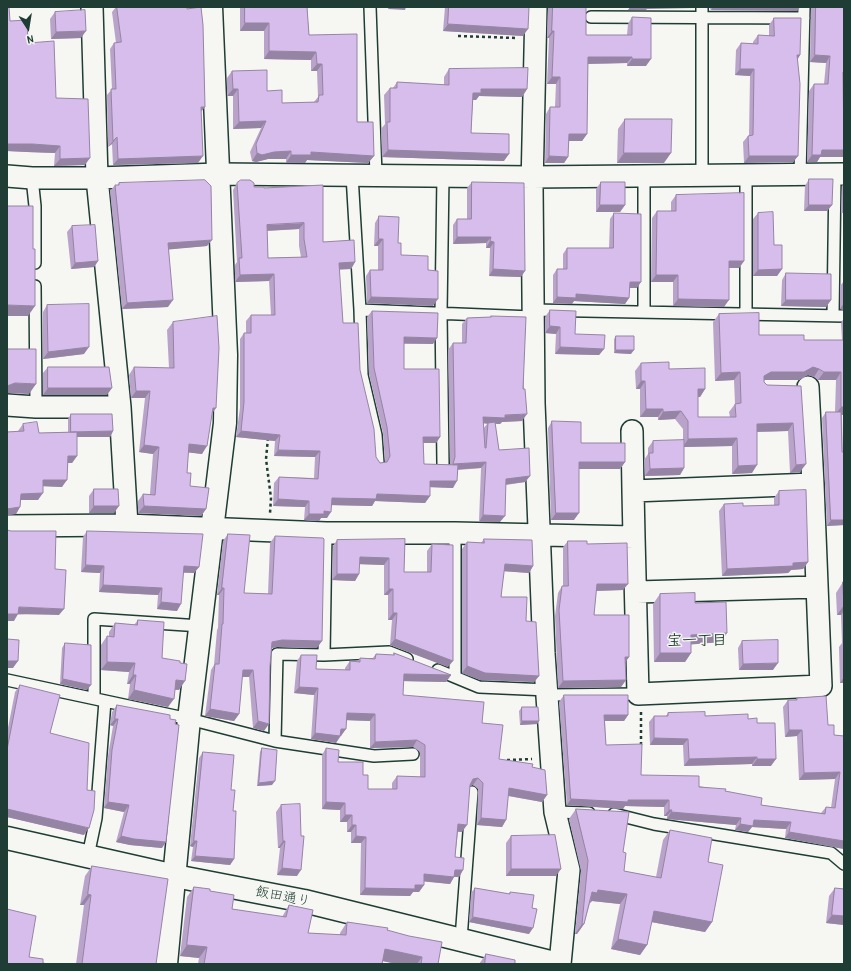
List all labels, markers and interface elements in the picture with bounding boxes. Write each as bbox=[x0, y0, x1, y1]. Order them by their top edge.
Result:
north arrow bbox=[8, 8, 48, 48]
text: N bbox=[26, 32, 35, 47]
district label: 宝一丁目 bbox=[667, 632, 727, 650]
street label: 飯田通り bbox=[254, 883, 312, 911]

